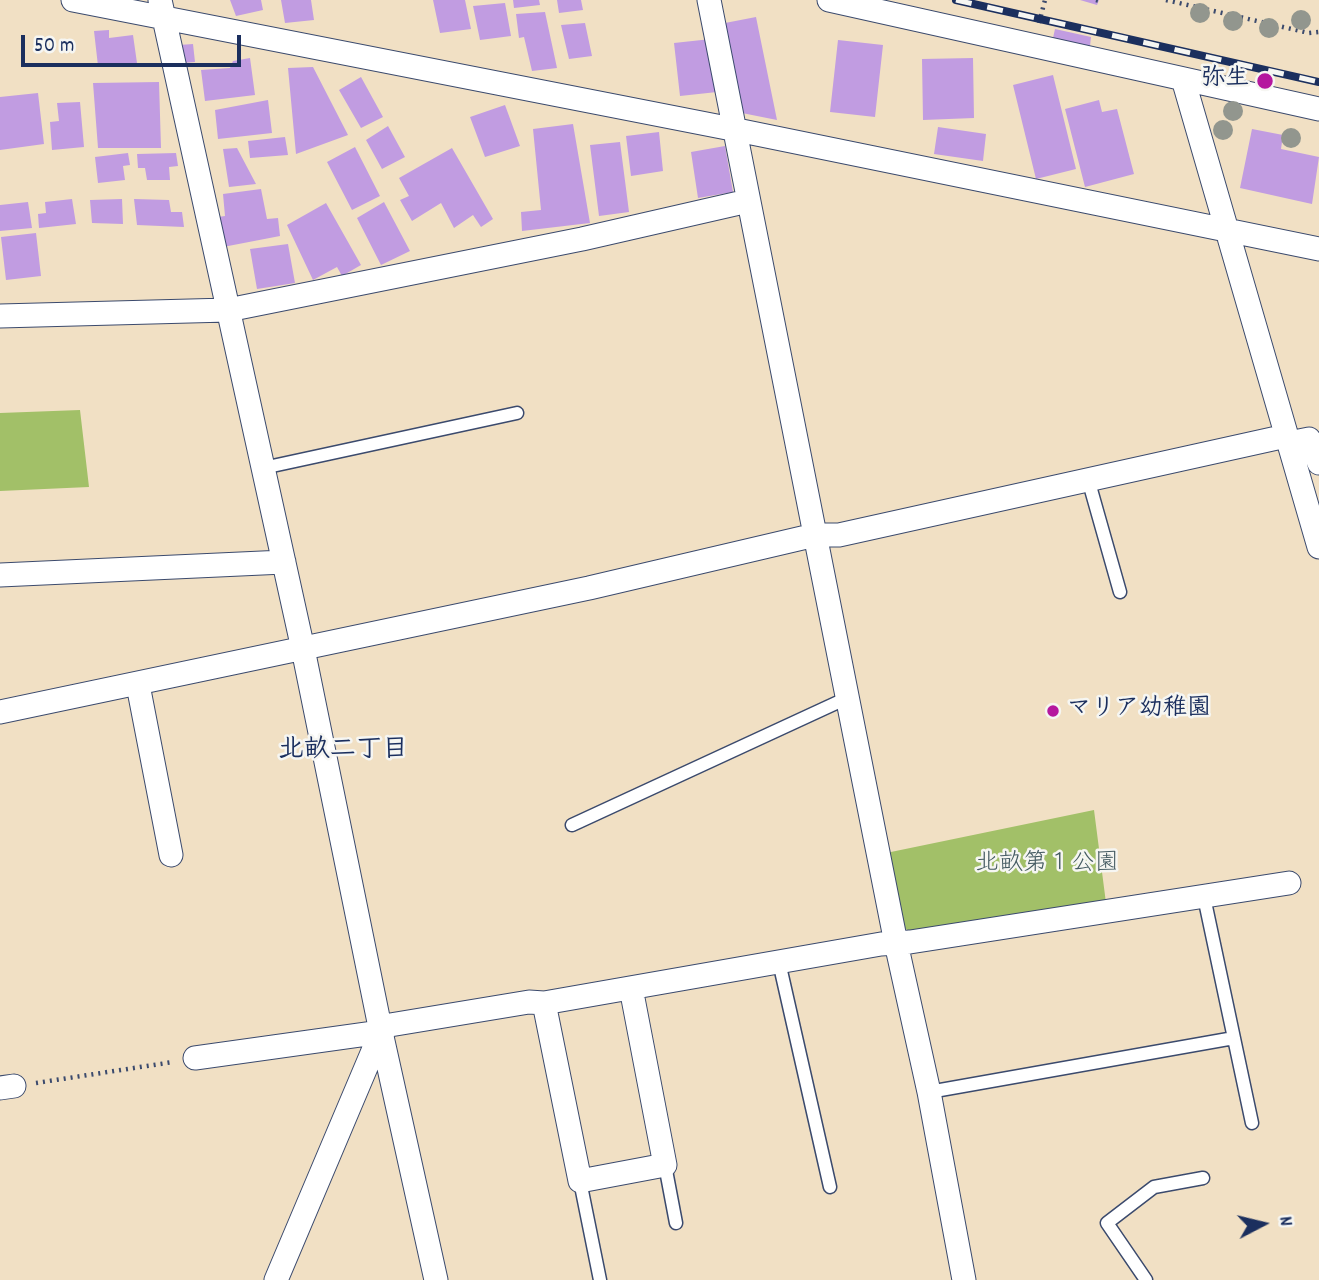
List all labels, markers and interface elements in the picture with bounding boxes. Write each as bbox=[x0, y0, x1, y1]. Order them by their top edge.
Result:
scale bar bbox=[24, 21, 245, 65]
text: 50 m bbox=[34, 32, 74, 62]
place label: 弥生 bbox=[1201, 67, 1249, 95]
marker: 弥生 bbox=[1255, 71, 1275, 91]
place label: マリア幼稚園 bbox=[1067, 697, 1211, 725]
marker: マリア幼稚園 bbox=[1045, 703, 1061, 719]
district label: 北畝二丁目 bbox=[278, 736, 408, 768]
park label: 北畝第１公園 bbox=[975, 852, 1119, 880]
north arrow bbox=[1228, 1189, 1298, 1259]
text: N bbox=[1270, 1215, 1298, 1228]

